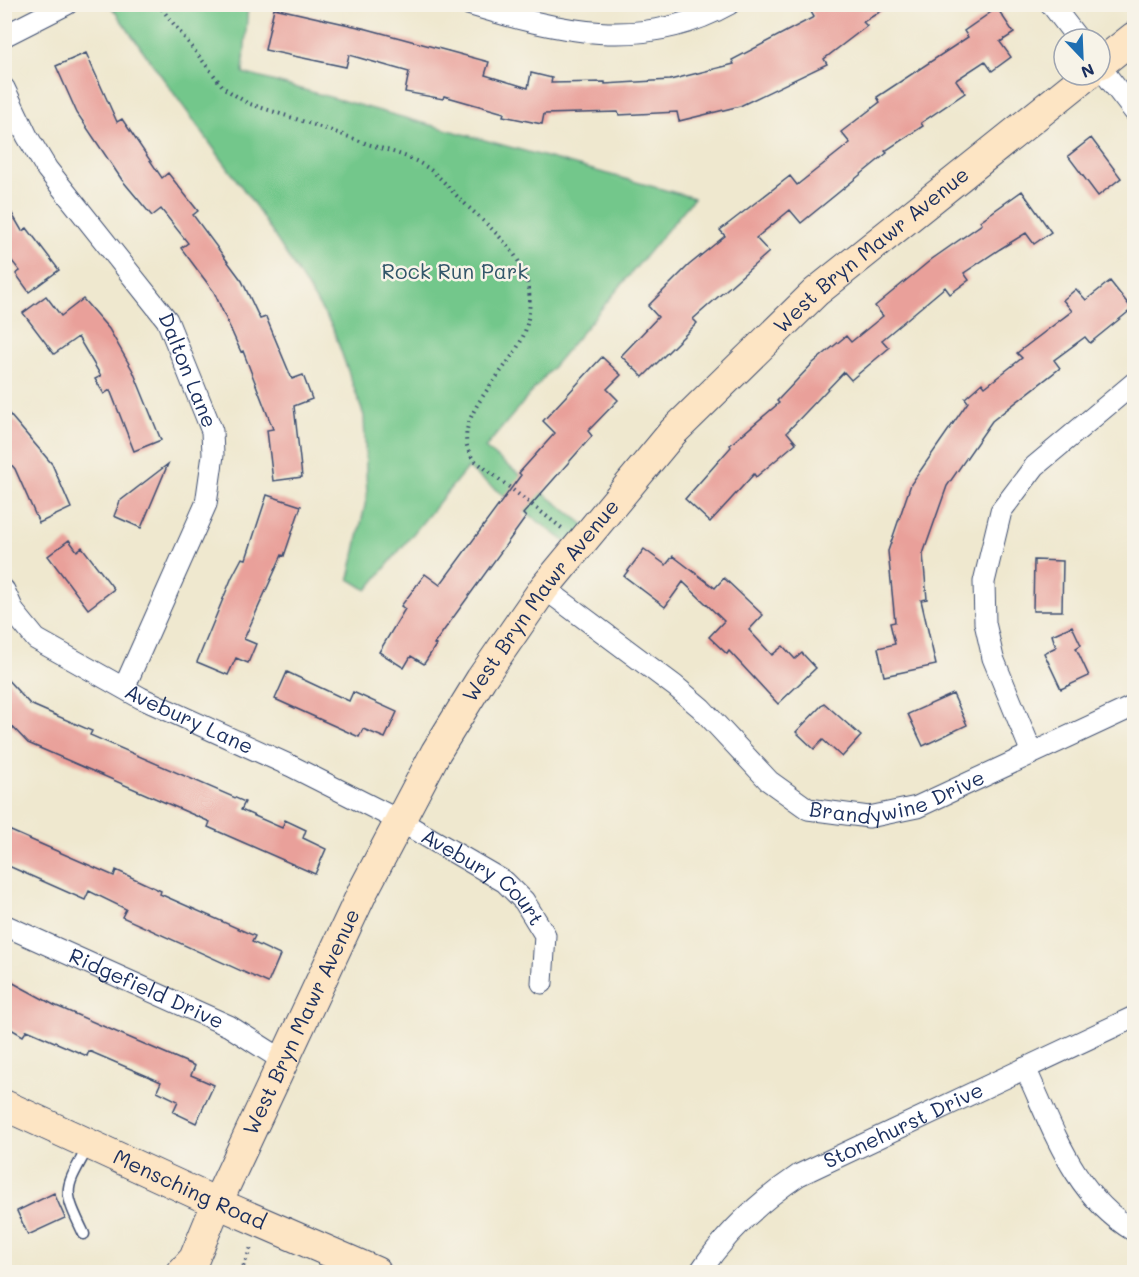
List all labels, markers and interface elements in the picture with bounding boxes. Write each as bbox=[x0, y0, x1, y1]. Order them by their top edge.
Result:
north arrow bbox=[1052, 27, 1112, 87]
text: N bbox=[1078, 59, 1098, 83]
street label: West Bryn Mawr Avenue bbox=[767, 160, 974, 338]
park label: Rock Run Park bbox=[381, 257, 529, 284]
street label: Dalton Lane bbox=[153, 308, 224, 431]
street label: West Bryn Mawr Avenue bbox=[455, 493, 624, 706]
street label: Avebury Lane bbox=[121, 677, 258, 759]
street label: Brandywine Drive bbox=[808, 763, 988, 829]
street label: Avebury Court bbox=[417, 821, 551, 930]
street label: West Bryn Mawr Avenue bbox=[236, 904, 365, 1139]
street label: Ridgefield Drive bbox=[65, 941, 229, 1034]
street label: Stonehurst Drive bbox=[819, 1075, 987, 1174]
street label: Mensching Road bbox=[109, 1142, 271, 1235]

